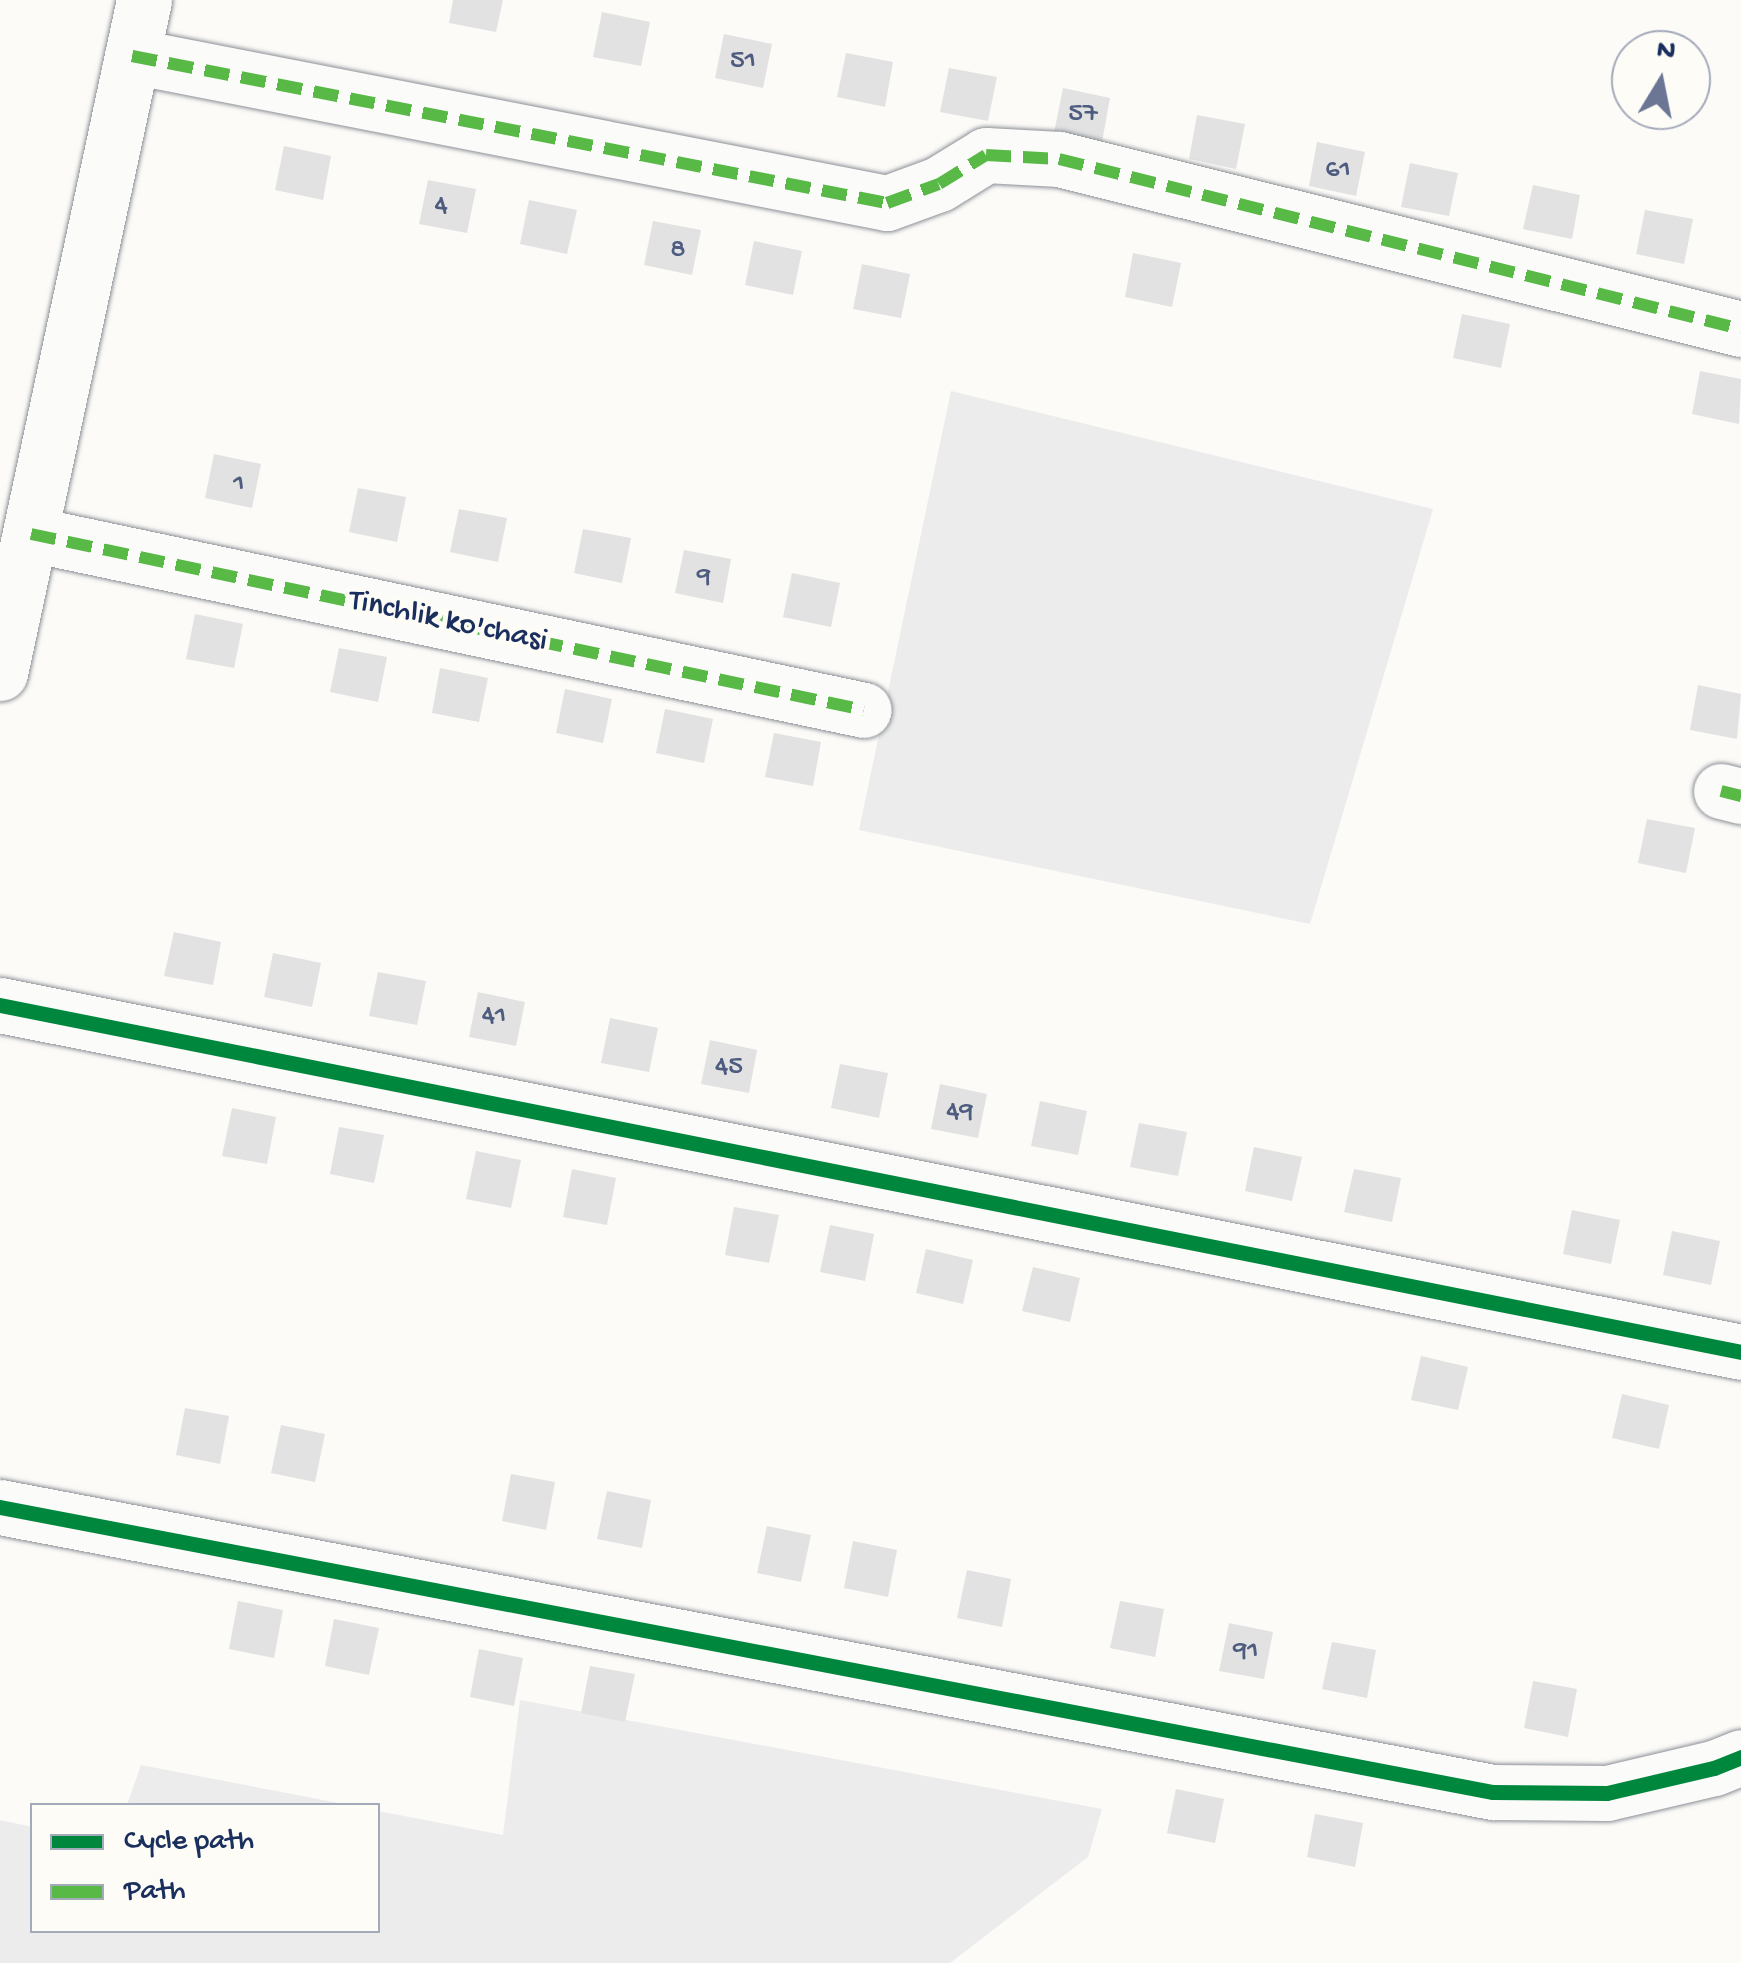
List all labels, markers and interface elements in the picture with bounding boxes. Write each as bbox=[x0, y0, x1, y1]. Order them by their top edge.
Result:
north arrow bbox=[1611, 30, 1711, 130]
text: N bbox=[1654, 34, 1678, 70]
house number: 51 bbox=[730, 45, 756, 79]
house number: 57 bbox=[1068, 98, 1098, 132]
house number: 61 bbox=[1325, 154, 1351, 188]
house number: 4 bbox=[434, 190, 448, 224]
house number: 8 bbox=[670, 234, 686, 268]
house number: 1 bbox=[233, 468, 245, 502]
house number: 9 bbox=[697, 561, 711, 595]
street label: Tinchlik ko'chasi bbox=[345, 582, 551, 662]
house number: 41 bbox=[482, 1000, 506, 1034]
house number: 45 bbox=[715, 1051, 743, 1085]
house number: 49 bbox=[946, 1096, 974, 1130]
house number: 91 bbox=[1233, 1635, 1259, 1669]
legend bbox=[30, 1803, 380, 1933]
text: Cycle path bbox=[124, 1825, 254, 1860]
text: Path bbox=[124, 1875, 186, 1910]

